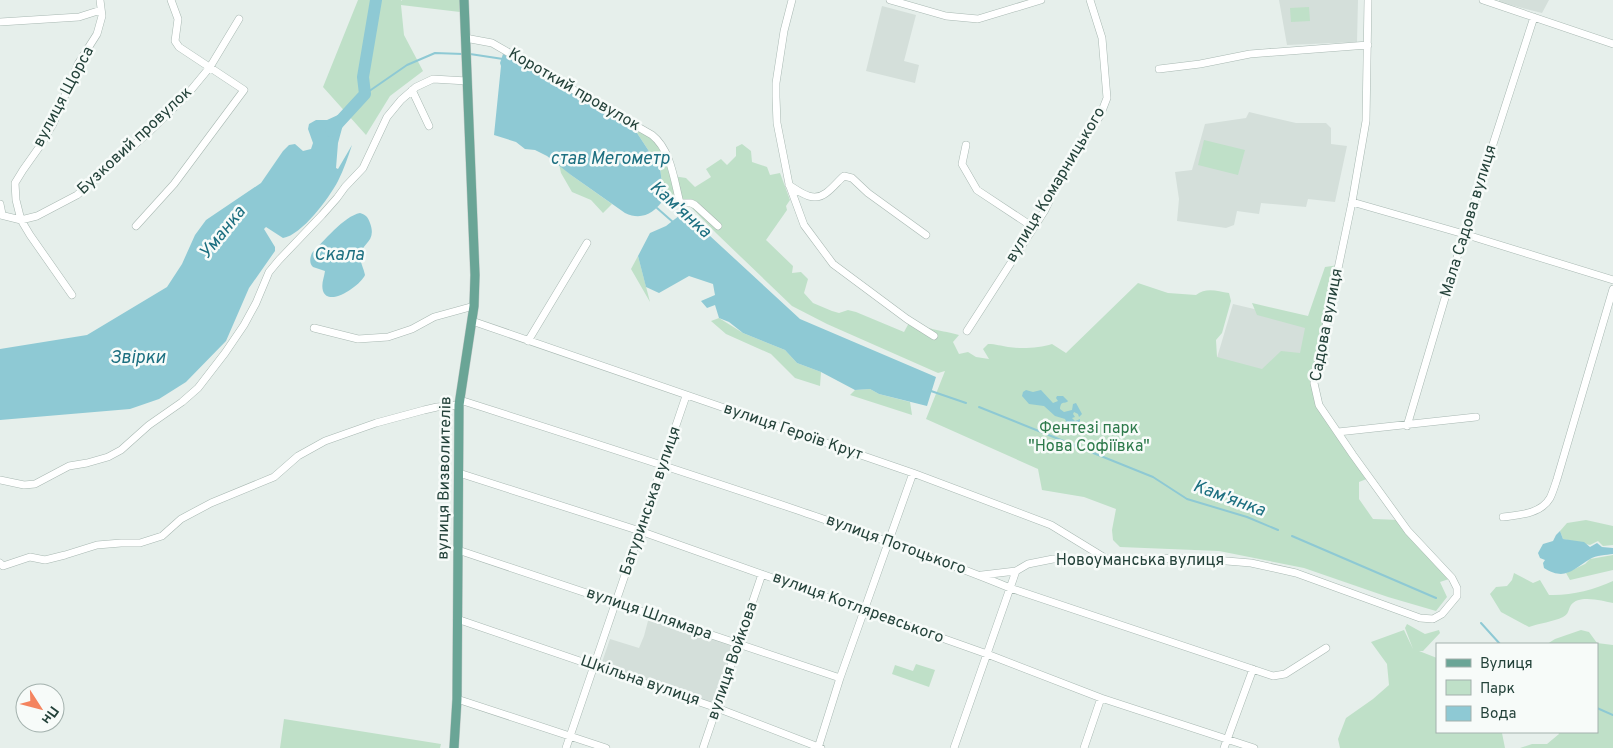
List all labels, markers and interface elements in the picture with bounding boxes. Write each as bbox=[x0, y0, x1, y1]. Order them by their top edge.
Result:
street label: вулиця Щорса bbox=[29, 43, 99, 151]
street label: Короткий провулок bbox=[504, 44, 644, 136]
street label: Бузковий провулок bbox=[74, 83, 196, 199]
street label: вулиця Комарницького bbox=[1002, 104, 1110, 266]
street label: Мала Садова вулиця bbox=[1436, 143, 1502, 299]
water label: став Мегометр bbox=[550, 148, 670, 171]
water label: Кам'янка bbox=[644, 176, 716, 244]
water label: Уманка bbox=[195, 201, 252, 264]
water label: Скала bbox=[314, 244, 365, 267]
street label: Садова вулиця bbox=[1306, 267, 1348, 383]
water label: Звірки bbox=[111, 347, 166, 370]
street label: вулиця Визволителів bbox=[434, 396, 456, 560]
street label: вулиця Героїв Крут bbox=[721, 399, 865, 465]
park label: Фентезі парк "Нова Софіївка" bbox=[1028, 419, 1150, 457]
street label: Батуринська вулиця bbox=[616, 424, 686, 578]
water label: Кам'янка bbox=[1190, 475, 1269, 523]
street label: вулиця Потоцького bbox=[823, 510, 969, 580]
street label: Новоуманська вулиця bbox=[1056, 551, 1224, 571]
street label: вулиця Котляревського bbox=[770, 568, 946, 648]
street label: вулиця Шлямара bbox=[584, 583, 714, 645]
street label: вулиця Войкова bbox=[703, 599, 763, 723]
legend bbox=[1436, 643, 1598, 733]
street label: Шкільна вулиця bbox=[578, 651, 702, 711]
text: Вулиця bbox=[1480, 655, 1533, 674]
text: Парк bbox=[1480, 680, 1515, 699]
north arrow bbox=[15, 683, 65, 733]
text: Пн bbox=[37, 702, 62, 727]
text: Вода bbox=[1480, 705, 1516, 724]

